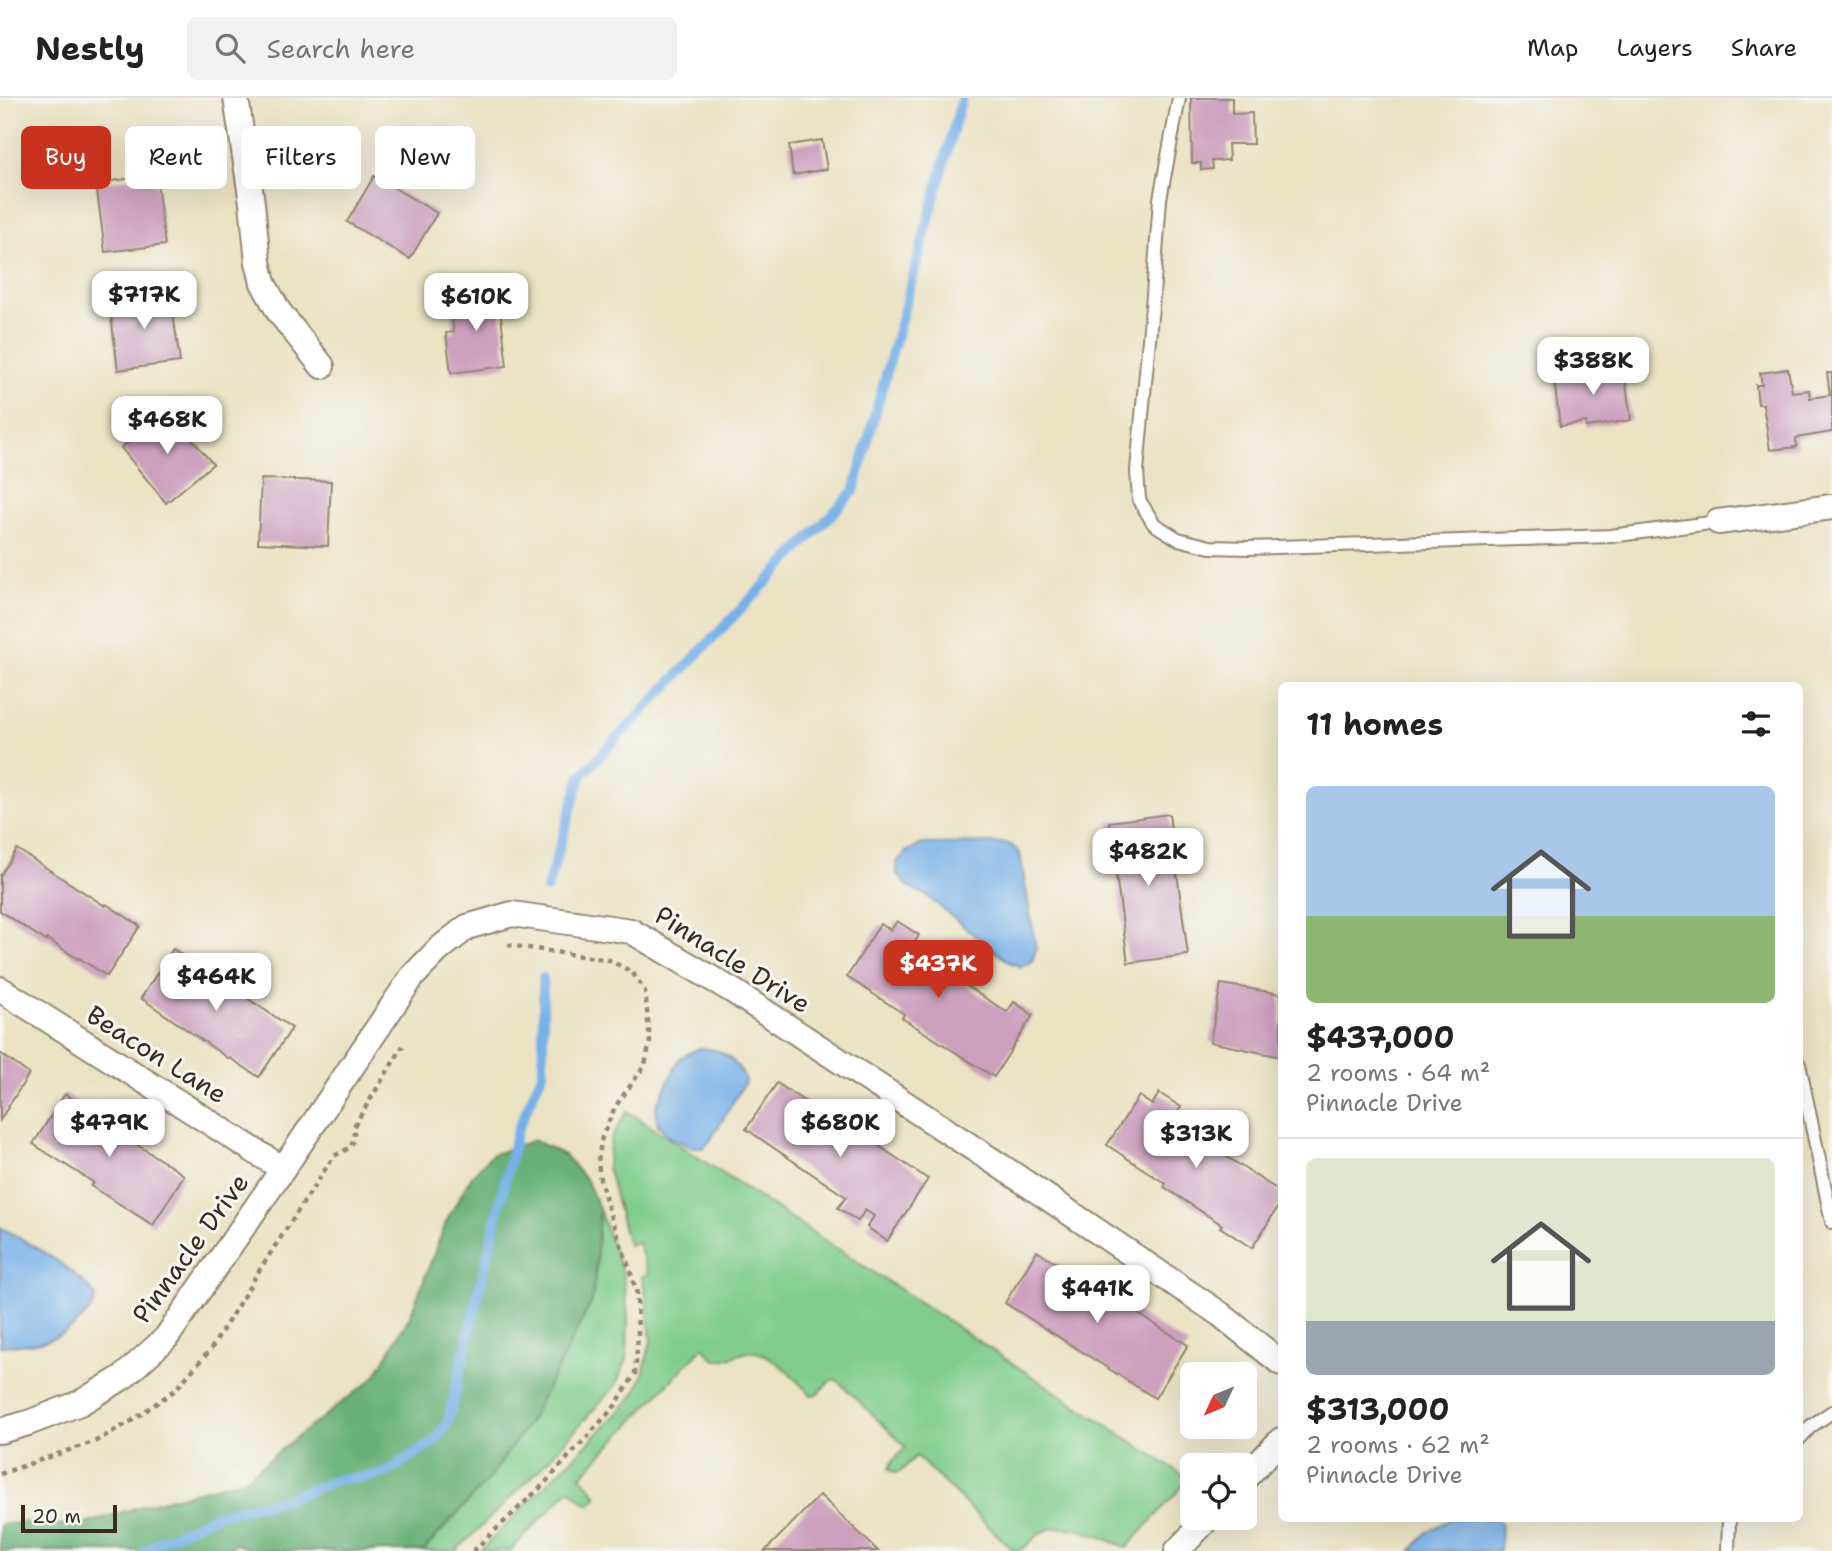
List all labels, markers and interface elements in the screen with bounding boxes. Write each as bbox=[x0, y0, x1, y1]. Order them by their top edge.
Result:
search box bbox=[187, 17, 677, 80]
text: Nestly bbox=[35, 26, 145, 71]
icon: search bbox=[211, 29, 249, 67]
text: Search here bbox=[267, 31, 415, 66]
text: Map bbox=[1527, 32, 1578, 64]
text: Layers bbox=[1616, 32, 1693, 64]
text: Share bbox=[1731, 32, 1797, 64]
chip: Buy bbox=[21, 126, 111, 189]
chip: Rent bbox=[125, 126, 227, 189]
chip: Filters bbox=[241, 126, 361, 189]
chip: New bbox=[375, 126, 475, 189]
pin: $717K bbox=[95, 272, 193, 331]
pin: $610K bbox=[427, 274, 525, 333]
text: $717K bbox=[108, 279, 180, 309]
text: $610K bbox=[440, 281, 512, 311]
pin: $388K bbox=[1544, 338, 1642, 397]
text: $388K bbox=[1553, 345, 1633, 375]
pin: $468K bbox=[118, 396, 216, 456]
text: $468K bbox=[127, 404, 207, 434]
text: 11 homes bbox=[1306, 704, 1443, 745]
icon: filters bbox=[1737, 705, 1775, 743]
pin: $482K bbox=[1099, 828, 1197, 888]
icon: home bbox=[1478, 831, 1604, 957]
text: $482K bbox=[1108, 836, 1188, 866]
street label: Pinnacle Drive bbox=[649, 897, 817, 1021]
pin: $437K bbox=[889, 940, 987, 1000]
text: $437K bbox=[899, 948, 977, 978]
pin: $464K bbox=[167, 954, 265, 1013]
text: $464K bbox=[176, 961, 256, 991]
street label: Beacon Lane bbox=[80, 997, 234, 1111]
text: $437,000 bbox=[1306, 1017, 1455, 1058]
text: 2 rooms · 64 m² bbox=[1306, 1058, 1490, 1088]
text: Pinnacle Drive bbox=[1306, 1088, 1463, 1118]
pin: $479K bbox=[60, 1100, 158, 1159]
pin: $680K bbox=[791, 1100, 889, 1159]
text: $479K bbox=[70, 1107, 148, 1137]
text: $680K bbox=[800, 1107, 880, 1137]
pin: $313K bbox=[1147, 1110, 1245, 1170]
text: $313K bbox=[1160, 1118, 1232, 1148]
street label: Pinnacle Drive bbox=[124, 1166, 256, 1330]
icon: home bbox=[1478, 1203, 1604, 1329]
pin: $441K bbox=[1048, 1266, 1146, 1325]
text: $441K bbox=[1061, 1273, 1133, 1303]
north arrow bbox=[1180, 1362, 1256, 1438]
map controls bbox=[1180, 1362, 1257, 1530]
text: $313,000 bbox=[1306, 1389, 1449, 1430]
text: 2 rooms · 62 m² bbox=[1306, 1430, 1490, 1460]
button: locate bbox=[1180, 1453, 1257, 1530]
text: Pinnacle Drive bbox=[1306, 1460, 1463, 1490]
scale bar bbox=[21, 1502, 117, 1534]
text: 20 m bbox=[32, 1504, 81, 1529]

